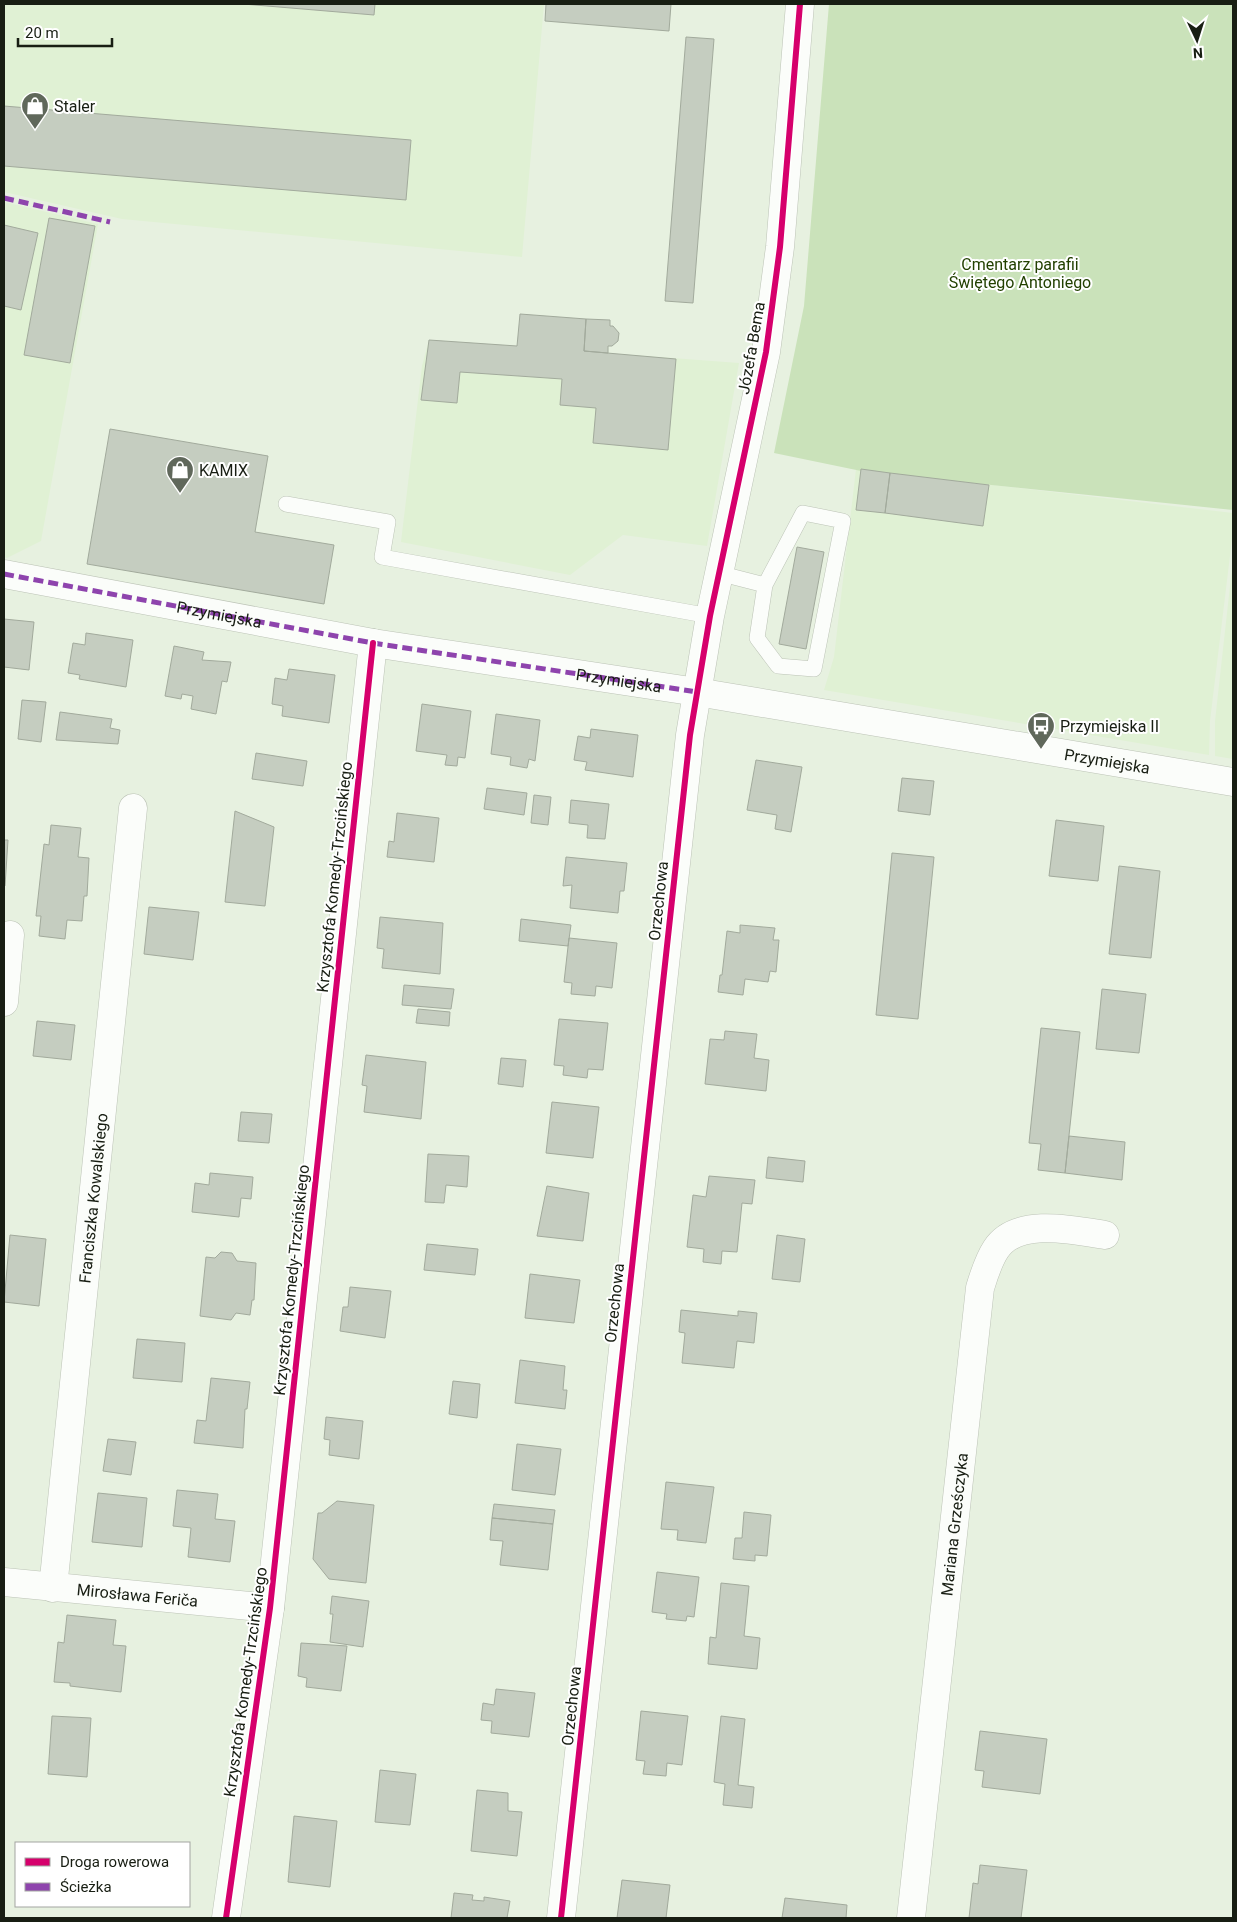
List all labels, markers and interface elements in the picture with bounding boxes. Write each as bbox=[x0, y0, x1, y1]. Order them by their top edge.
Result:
scale bar bbox=[18, 15, 111, 47]
north arrow bbox=[1172, 15, 1222, 65]
text: 20 m bbox=[25, 24, 59, 42]
text: N bbox=[1192, 45, 1203, 61]
shop icon: Staler bbox=[20, 91, 50, 130]
place label: Staler bbox=[54, 97, 96, 116]
park label: Cmentarz parafii Świętego Antoniego bbox=[949, 255, 1091, 292]
street label: Józefa Bema bbox=[734, 300, 769, 396]
shop icon: KAMIX bbox=[165, 455, 195, 494]
place label: KAMIX bbox=[199, 461, 248, 480]
street label: Przymiejska bbox=[175, 597, 263, 632]
street label: Przymiejska bbox=[575, 665, 663, 697]
bus stop icon: Przymiejska II bbox=[1026, 711, 1056, 750]
place label: Przymiejska II bbox=[1060, 717, 1159, 736]
street label: Przymiejska bbox=[1063, 745, 1151, 778]
street label: Krzysztofa Komedy-Trzcińskiego bbox=[313, 761, 356, 994]
street label: Orzechowa bbox=[645, 860, 672, 942]
street label: Franciszka Kowalskiego bbox=[75, 1112, 112, 1284]
street label: Krzysztofa Komedy-Trzcińskiego bbox=[270, 1164, 313, 1397]
street label: Orzechowa bbox=[601, 1262, 628, 1344]
street label: Mariana Grześczyka bbox=[937, 1452, 972, 1597]
street label: Krzysztofa Komedy-Trzcińskiego bbox=[220, 1566, 271, 1798]
street label: Mirosława Feriča bbox=[76, 1580, 199, 1611]
street label: Orzechowa bbox=[558, 1665, 585, 1747]
legend bbox=[15, 1842, 190, 1907]
text: Droga rowerowa bbox=[60, 1853, 169, 1871]
text: Ścieżka bbox=[60, 1878, 112, 1896]

